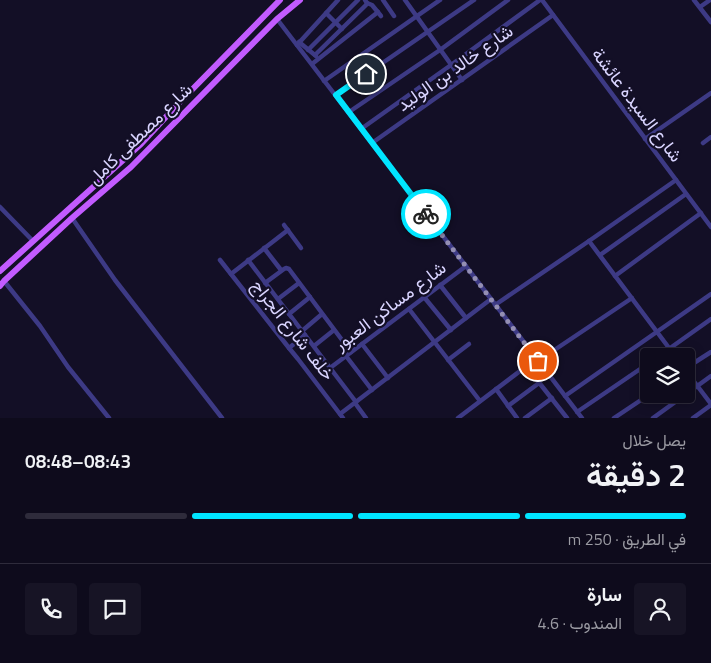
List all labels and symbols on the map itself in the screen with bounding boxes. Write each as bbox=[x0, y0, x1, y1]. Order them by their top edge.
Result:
street label: شارع خالد بن الوليد bbox=[391, 17, 518, 118]
street label: شارع السيدة عائشة bbox=[585, 42, 690, 168]
pin bbox=[345, 53, 387, 95]
street label: شارع مصطفى كامل bbox=[81, 77, 198, 191]
courier bbox=[401, 189, 451, 239]
street label: شارع مساكن العبور bbox=[327, 254, 452, 358]
street label: خلف شارع الجراج bbox=[245, 273, 342, 386]
pin bbox=[517, 340, 559, 382]

